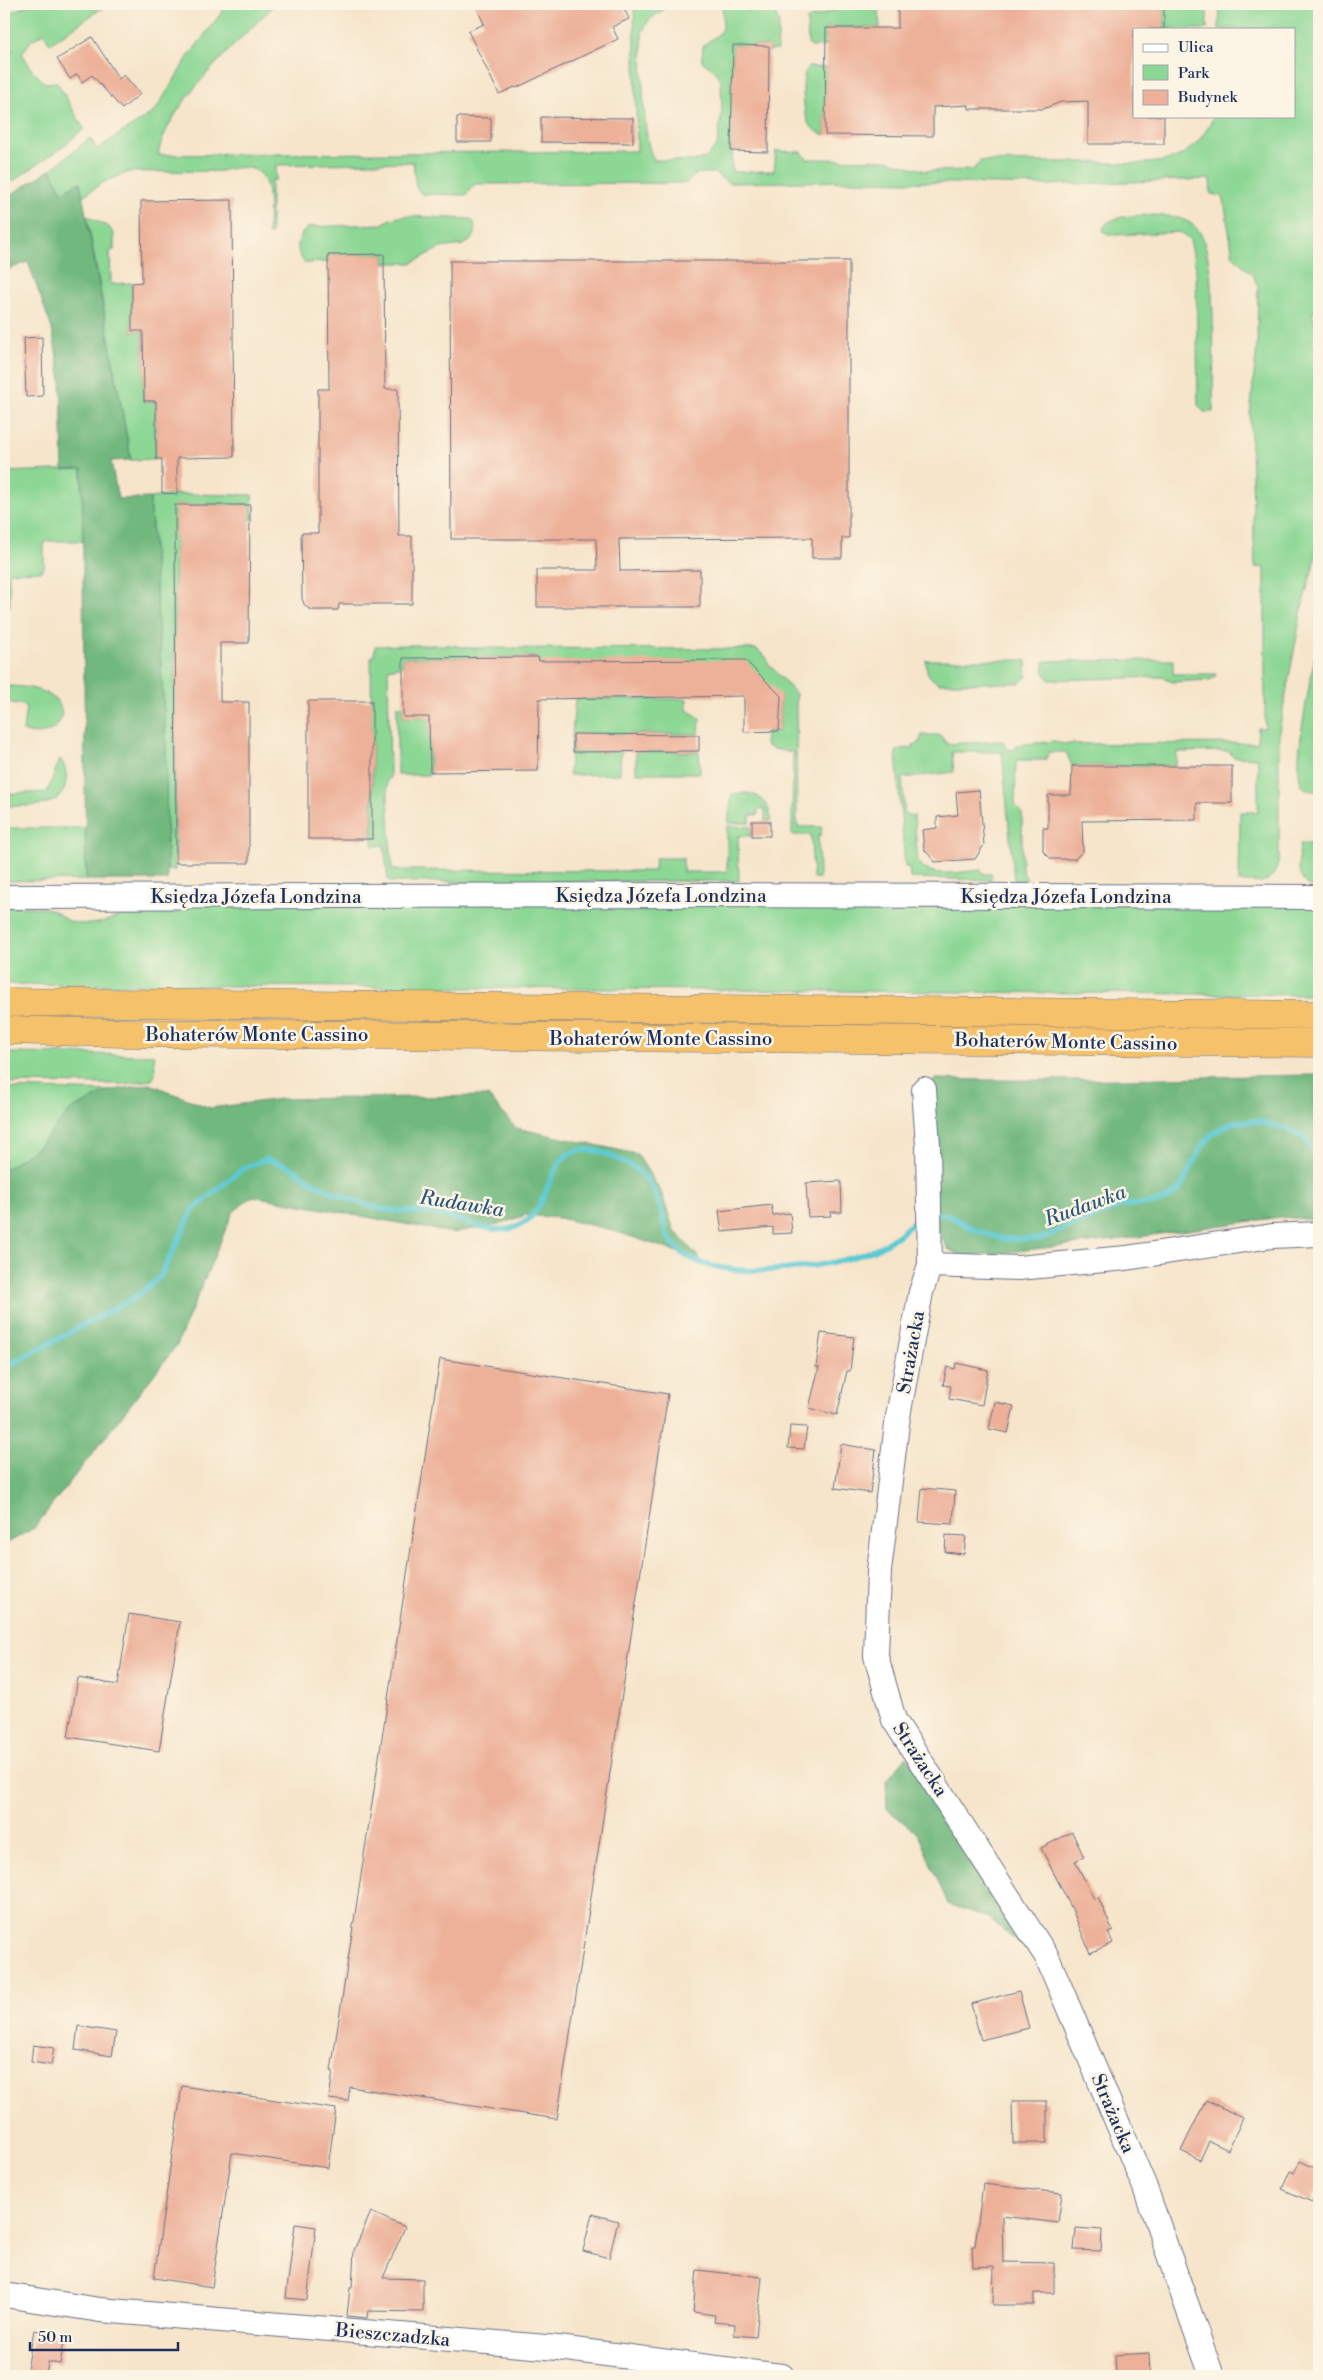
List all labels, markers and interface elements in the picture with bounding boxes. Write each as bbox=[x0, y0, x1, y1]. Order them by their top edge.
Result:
legend bbox=[1133, 28, 1296, 118]
text: Ulica bbox=[1178, 38, 1214, 57]
text: Park bbox=[1178, 64, 1210, 83]
text: Budynek bbox=[1177, 88, 1239, 107]
street label: Księdza Józefa Londzina bbox=[555, 884, 767, 908]
street label: Księdza Józefa Londzina bbox=[150, 885, 362, 909]
street label: Księdza Józefa Londzina bbox=[960, 885, 1172, 909]
street label: Bohaterów Monte Cassino bbox=[145, 1023, 368, 1047]
street label: Bohaterów Monte Cassino bbox=[549, 1027, 772, 1051]
street label: Bohaterów Monte Cassino bbox=[953, 1028, 1178, 1056]
water label: Rudawka bbox=[1040, 1180, 1130, 1233]
water label: Rudawka bbox=[417, 1185, 507, 1224]
street label: Strażacka bbox=[892, 1308, 930, 1396]
street label: Strażacka bbox=[887, 1718, 953, 1802]
street label: Strażacka bbox=[1086, 2070, 1141, 2157]
street label: Bieszczadzka bbox=[334, 2318, 452, 2352]
scale bar bbox=[30, 2320, 178, 2352]
text: 50 m bbox=[38, 2328, 72, 2347]

